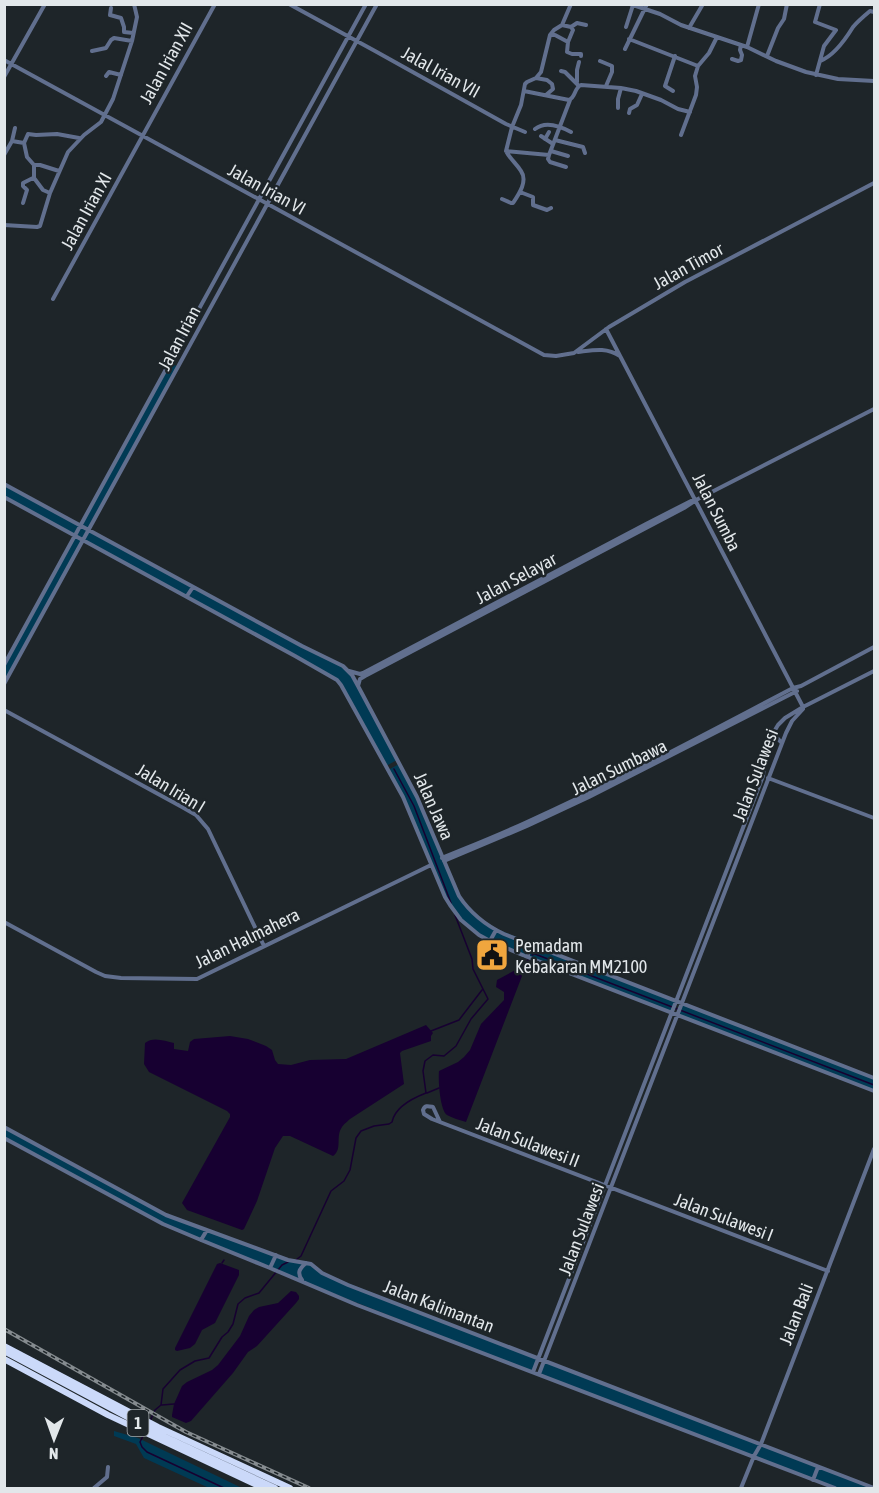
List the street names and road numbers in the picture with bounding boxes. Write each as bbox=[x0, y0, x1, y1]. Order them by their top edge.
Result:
street label: Jalan Irian XII bbox=[135, 19, 197, 107]
street label: Jalal Irian VII bbox=[398, 42, 484, 102]
street label: Jalan Irian VI bbox=[225, 159, 309, 219]
street label: Jalan Irian XI bbox=[56, 169, 116, 253]
street label: Jalan Timor bbox=[649, 238, 727, 294]
street label: Jalan Irian bbox=[153, 302, 205, 374]
street label: Jalan Sumba bbox=[688, 470, 746, 554]
street label: Jalan Selayar bbox=[472, 548, 560, 608]
street label: Jalan Sulawesi bbox=[728, 726, 782, 824]
street label: Jalan Sumbawa bbox=[568, 735, 670, 799]
street label: Jalan Irian I bbox=[133, 759, 209, 817]
street label: Jalan Jawa bbox=[410, 769, 458, 843]
street label: Jalan Halmahera bbox=[191, 904, 303, 972]
street label: Jalan Sulawesi II bbox=[473, 1113, 583, 1171]
street label: Jalan Sulawesi bbox=[554, 1180, 608, 1278]
street label: Jalan Sulawesi I bbox=[672, 1189, 776, 1245]
street label: Jalan Kalimantan bbox=[381, 1275, 497, 1337]
street label: Jalan Bali bbox=[775, 1280, 817, 1348]
road number: 1 bbox=[128, 1410, 148, 1436]

